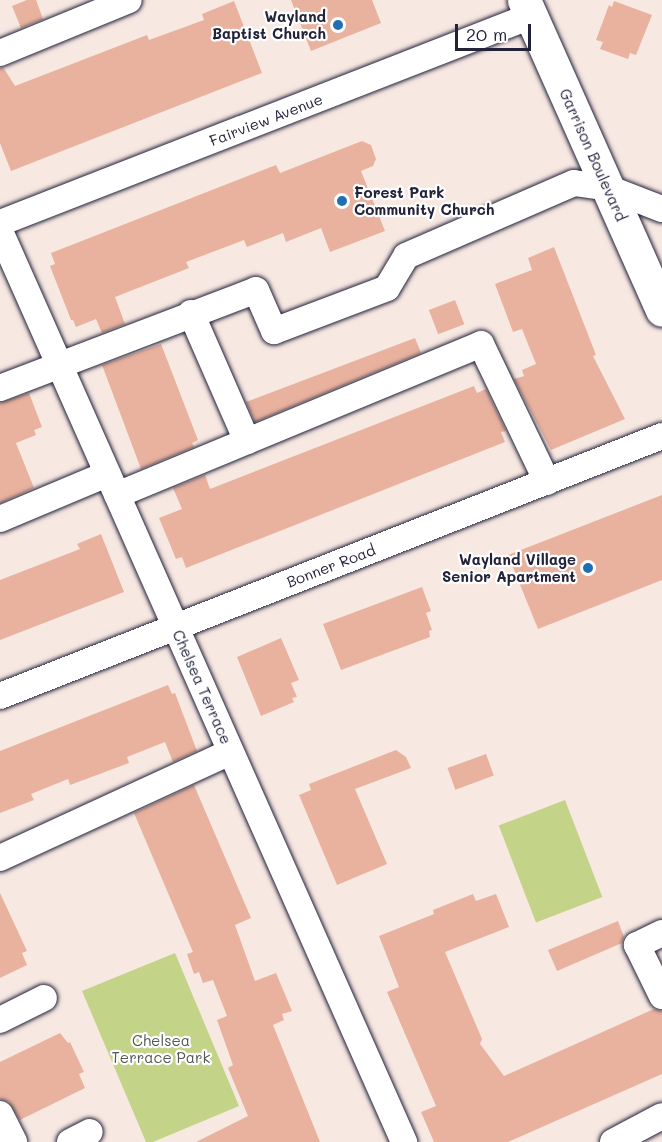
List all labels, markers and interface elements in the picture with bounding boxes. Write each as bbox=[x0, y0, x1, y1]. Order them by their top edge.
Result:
place label: Wayland Baptist Church bbox=[212, 7, 326, 42]
scale bar bbox=[458, 12, 534, 50]
marker: Wayland Baptist Church bbox=[331, 18, 345, 32]
text: 20 m bbox=[466, 22, 507, 46]
street label: Garrison Boulevard bbox=[556, 86, 630, 224]
street label: Fairview Avenue bbox=[207, 90, 325, 150]
place label: Forest Park Community Church bbox=[354, 183, 494, 218]
marker: Forest Park Community Church bbox=[335, 194, 349, 208]
street label: Bonner Road bbox=[284, 541, 378, 591]
place label: Wayland Village Senior Apartment bbox=[442, 550, 576, 585]
marker: Wayland Village Senior Apartment bbox=[581, 561, 595, 575]
street label: Chelsea Terrace bbox=[169, 627, 235, 747]
park label: Chelsea Terrace Park bbox=[112, 1031, 210, 1066]

